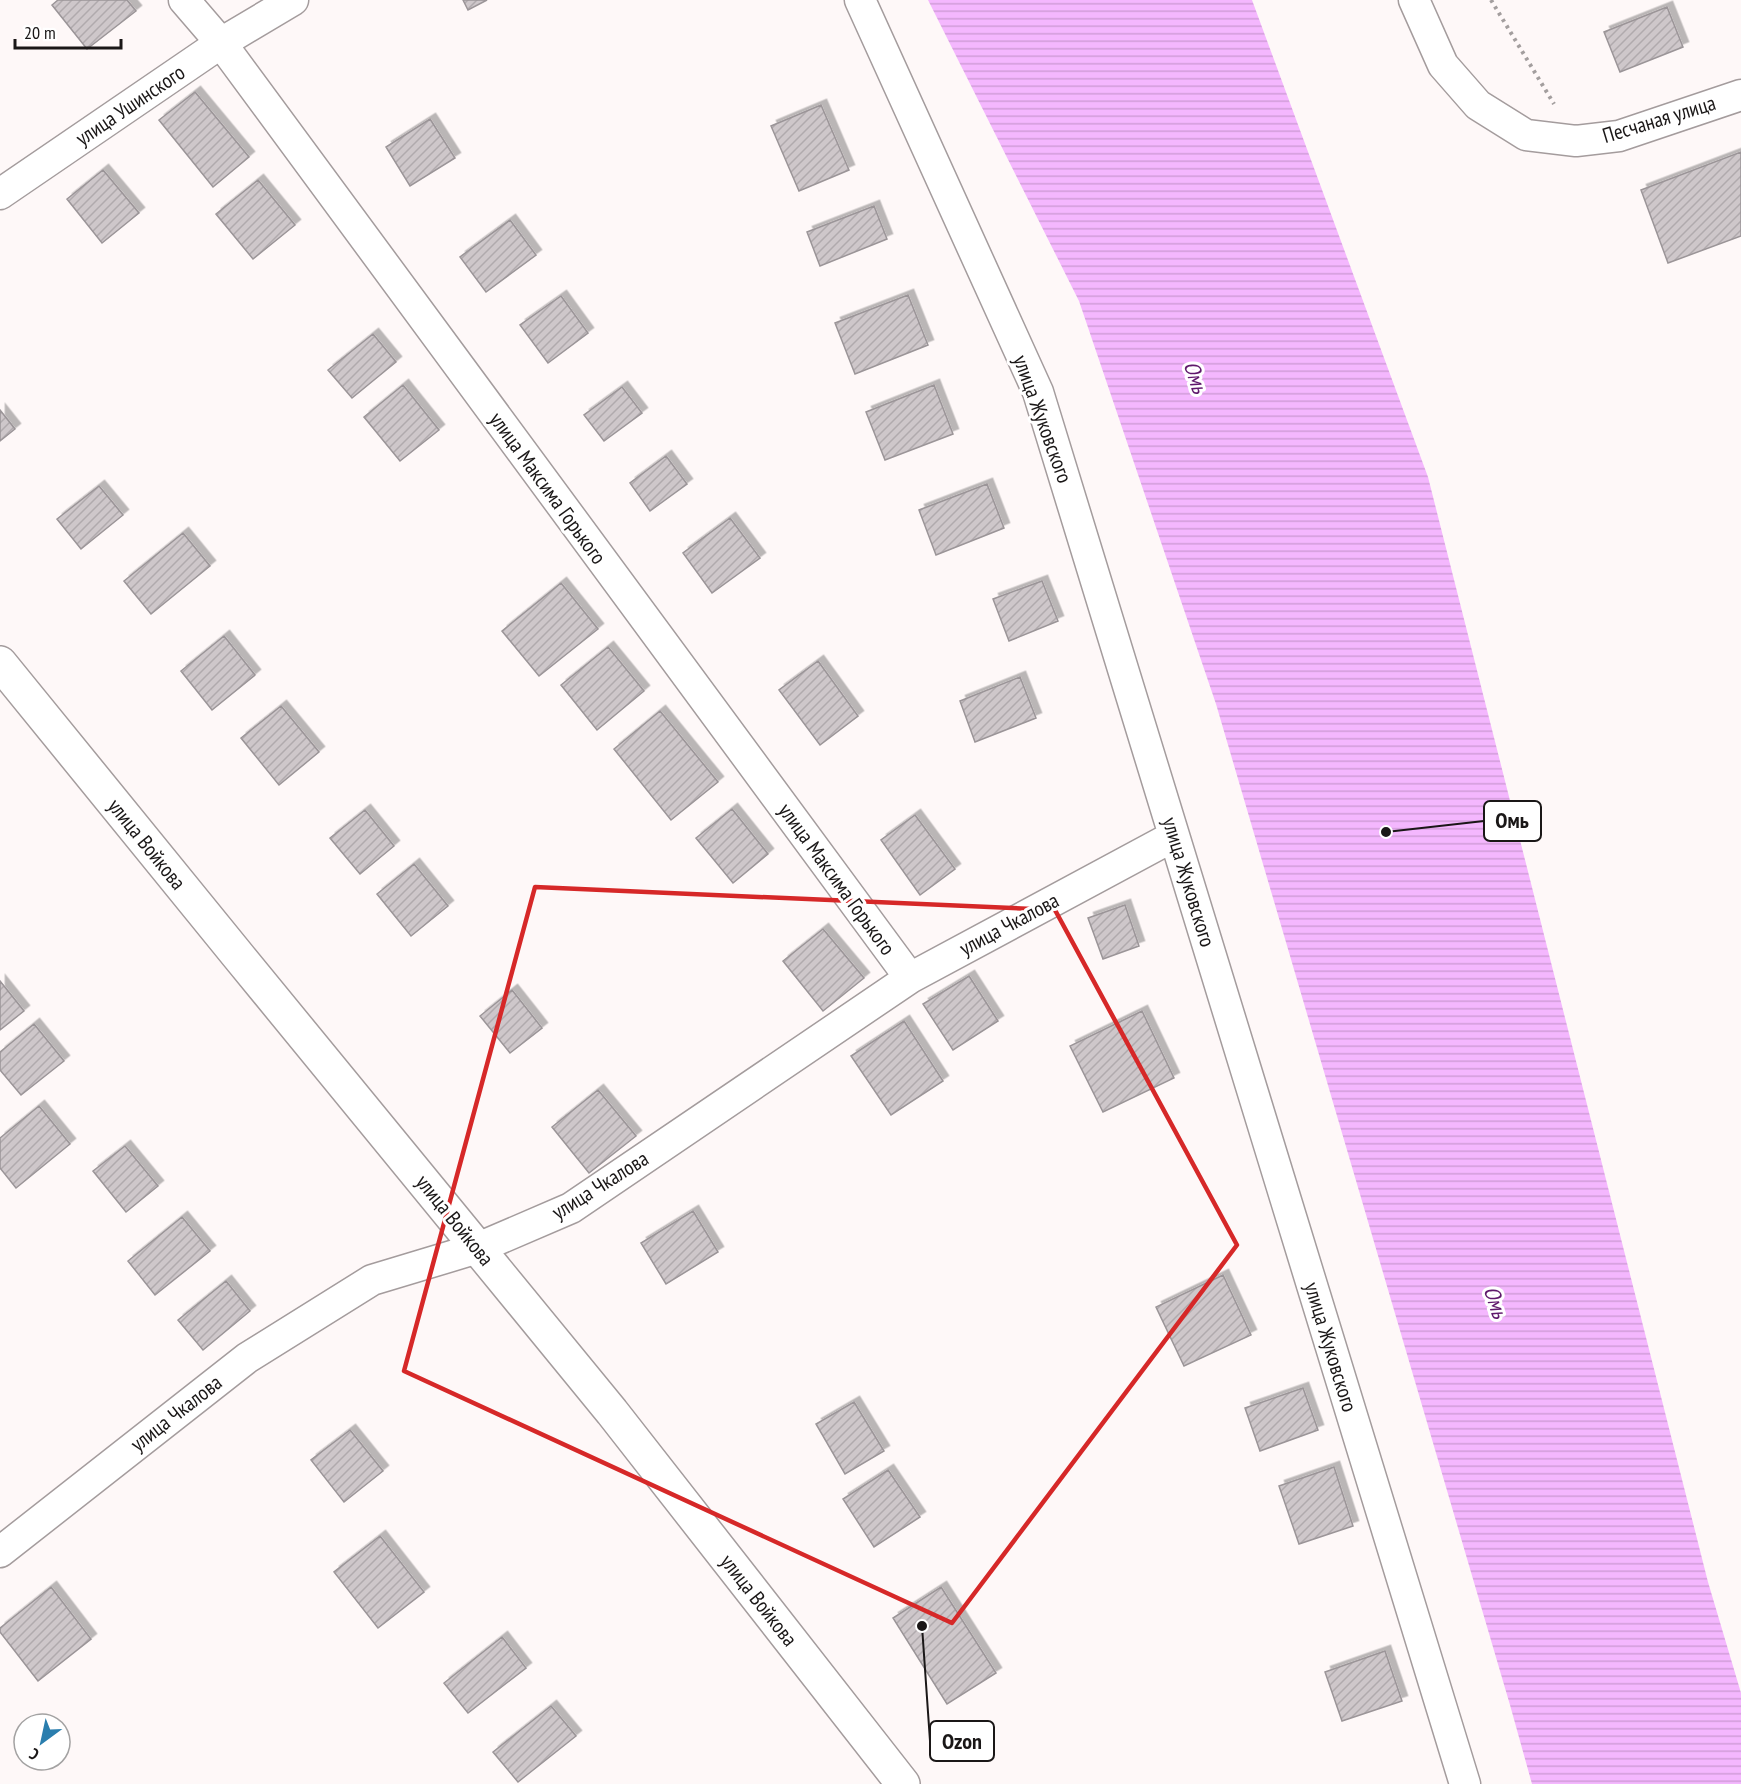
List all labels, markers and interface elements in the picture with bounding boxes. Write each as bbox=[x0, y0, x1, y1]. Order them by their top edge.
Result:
scale bar bbox=[15, 12, 122, 50]
text: 20 m bbox=[24, 21, 56, 44]
street label: улица Ушинского bbox=[70, 59, 190, 151]
street label: Песчаная улица bbox=[1599, 89, 1719, 149]
street label: улица Жуковского bbox=[1007, 351, 1079, 487]
water label: Омь bbox=[1178, 358, 1214, 397]
street label: улица Максима Горького bbox=[484, 407, 612, 569]
street label: улица Войкова bbox=[102, 793, 192, 895]
street label: улица Максима Горького bbox=[773, 798, 901, 960]
callout: Омь bbox=[1484, 801, 1541, 841]
text: Омь bbox=[1495, 806, 1529, 834]
street label: улица Жуковского bbox=[1156, 814, 1222, 950]
street label: улица Чкалова bbox=[955, 887, 1063, 961]
street label: улица Чкалова bbox=[547, 1145, 653, 1225]
street label: улица Войкова bbox=[410, 1169, 500, 1271]
street label: улица Жуковского bbox=[1298, 1279, 1364, 1415]
water label: Омь bbox=[1478, 1283, 1514, 1322]
street label: улица Чкалова bbox=[125, 1369, 227, 1457]
street label: улица Войкова bbox=[715, 1549, 803, 1651]
north arrow bbox=[12, 1712, 72, 1772]
callout: Ozon bbox=[930, 1721, 994, 1761]
text: Ozon bbox=[942, 1727, 982, 1755]
text: С bbox=[25, 1744, 42, 1765]

